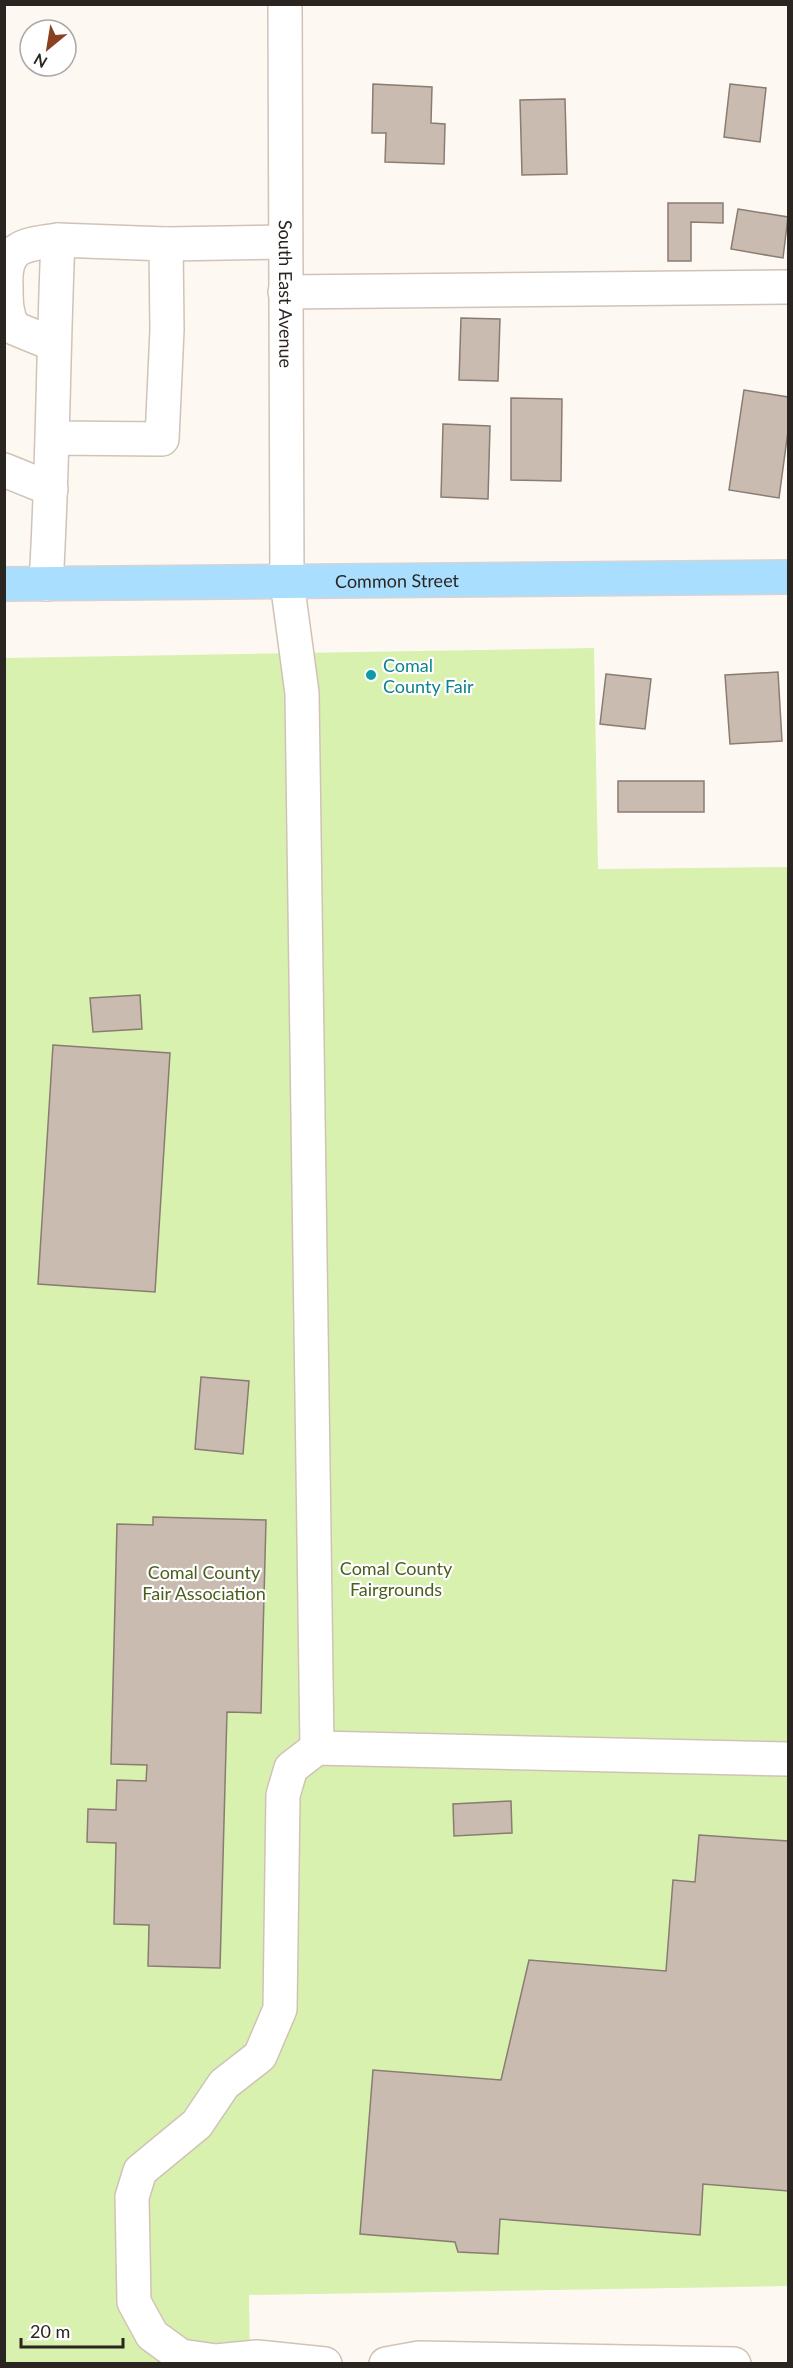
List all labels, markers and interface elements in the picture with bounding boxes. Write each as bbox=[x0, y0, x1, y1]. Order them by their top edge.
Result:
north arrow bbox=[18, 18, 78, 78]
text: N bbox=[30, 50, 50, 73]
street label: South East Avenue bbox=[275, 220, 297, 368]
street label: Common Street bbox=[335, 569, 460, 592]
place label: Comal County Fair bbox=[383, 654, 474, 697]
marker: Comal County Fair bbox=[364, 668, 378, 682]
park label: Comal County Fairgrounds bbox=[340, 1557, 453, 1600]
park label: Comal County Fair Association bbox=[142, 1561, 266, 1604]
scale bar bbox=[21, 2311, 123, 2349]
text: 20 m bbox=[30, 2320, 70, 2342]

